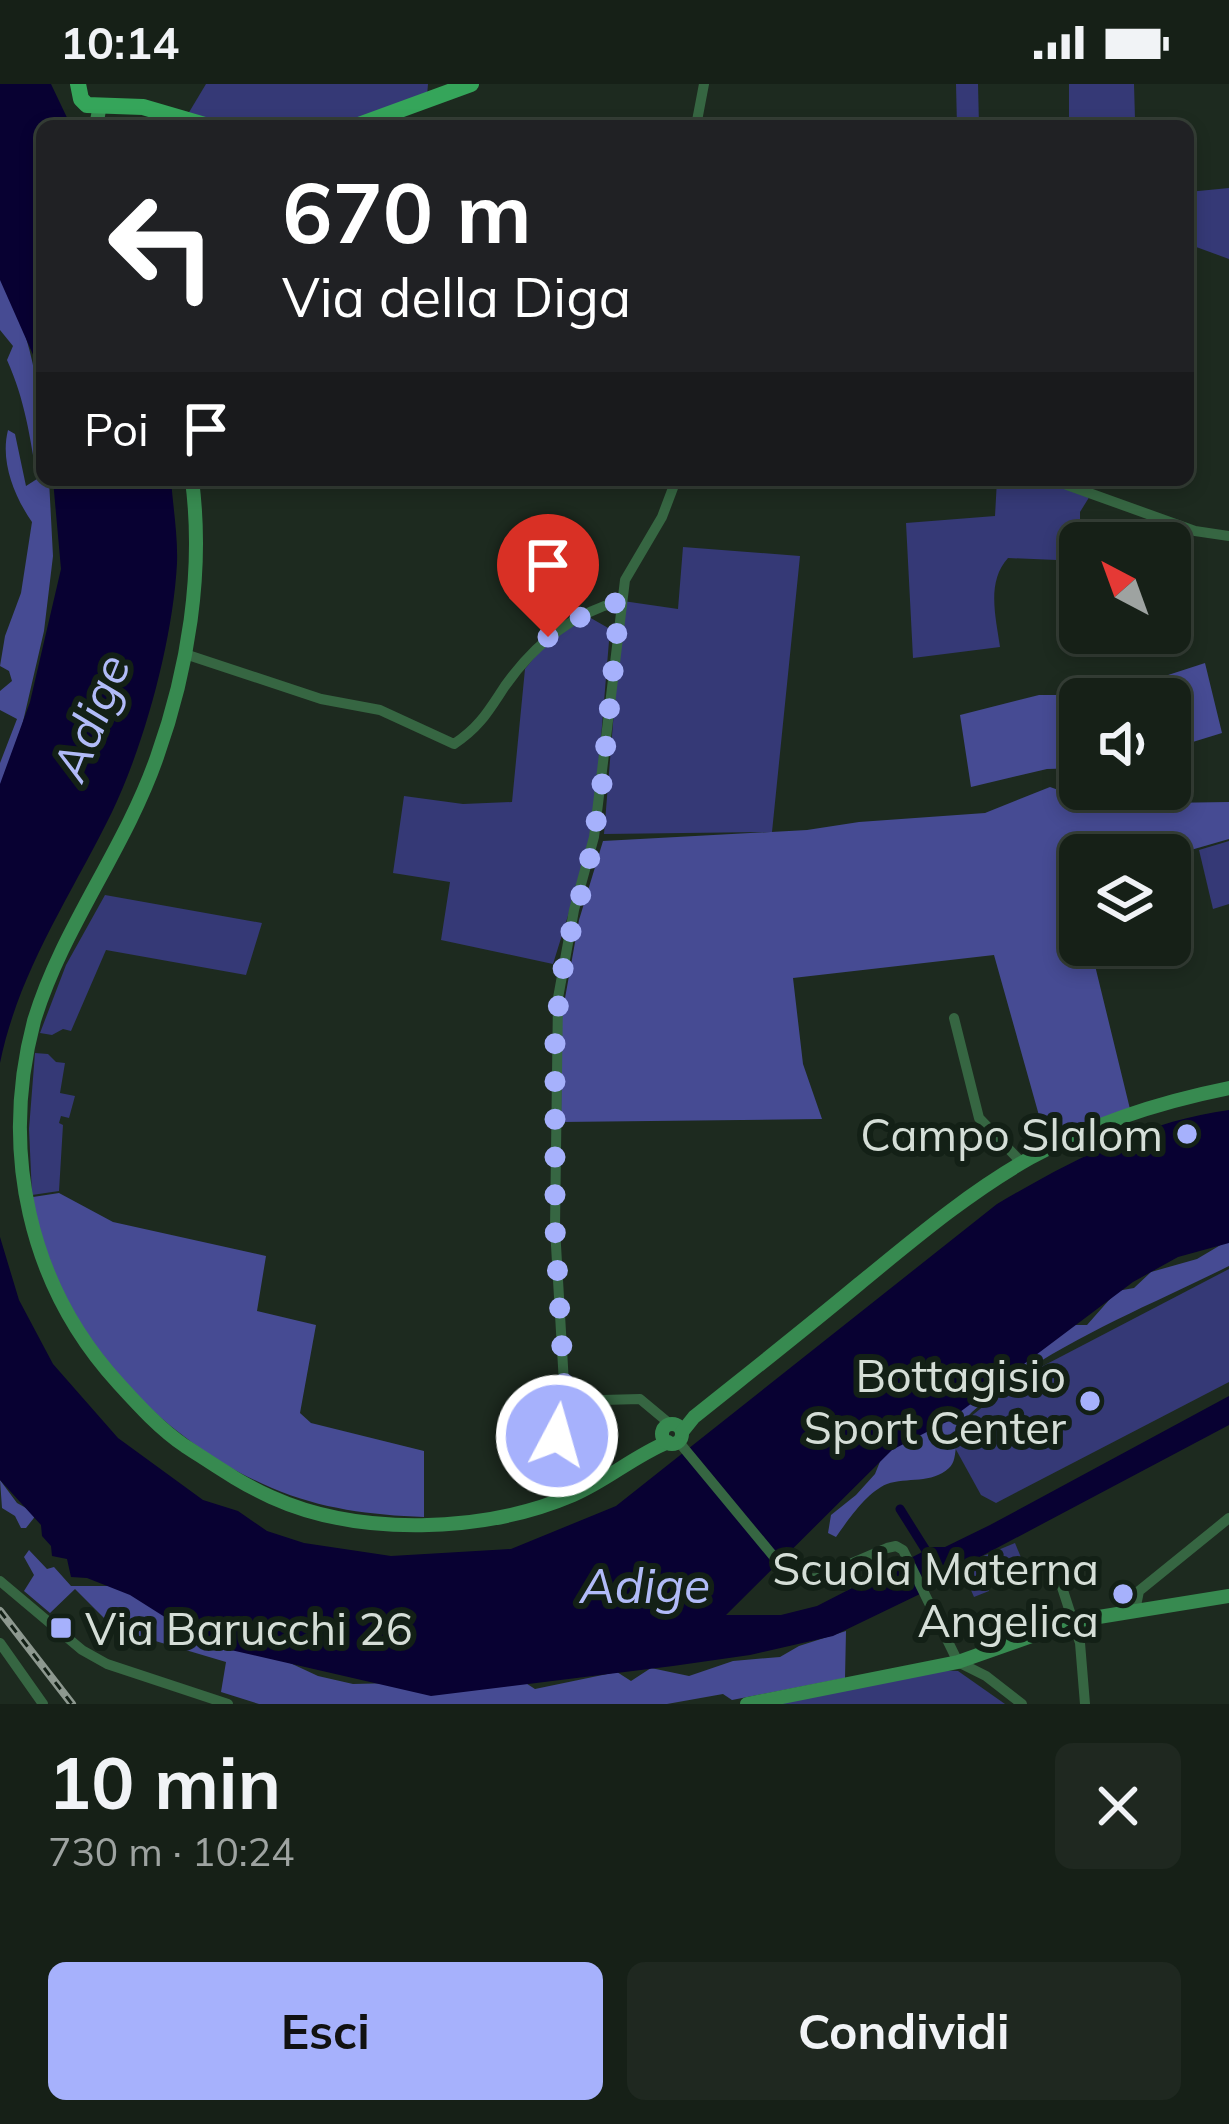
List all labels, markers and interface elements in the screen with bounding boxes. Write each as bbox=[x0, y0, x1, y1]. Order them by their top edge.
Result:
text: 10:14 bbox=[60, 14, 179, 70]
text: 670 m bbox=[282, 159, 532, 264]
icon: left bbox=[84, 168, 240, 324]
text: Via della Diga bbox=[282, 263, 631, 331]
icon: arrive bbox=[173, 396, 239, 462]
text: Poi bbox=[84, 401, 149, 457]
pin bbox=[497, 514, 599, 637]
north arrow bbox=[1059, 522, 1191, 654]
map controls bbox=[1059, 522, 1191, 966]
icon: arrive bbox=[515, 532, 581, 598]
water label: Adige bbox=[37, 645, 142, 791]
button: sound bbox=[1059, 678, 1191, 810]
button: layers bbox=[1059, 834, 1191, 966]
place label: Campo Slalom bbox=[860, 1106, 1163, 1162]
marker: Campo Slalom bbox=[1174, 1121, 1200, 1147]
place label: Bottagisio Sport Center bbox=[804, 1347, 1067, 1455]
position arrow bbox=[494, 1373, 620, 1499]
marker: Bottagisio Sport Center bbox=[1077, 1388, 1103, 1414]
place label: Scuola Materna Angelica bbox=[772, 1540, 1099, 1648]
water label: Adige bbox=[578, 1555, 710, 1615]
marker: Scuola Materna Angelica bbox=[1110, 1581, 1136, 1607]
place label: Via Barucchi 26 bbox=[85, 1600, 413, 1656]
marker: Via Barucchi 26 bbox=[48, 1615, 74, 1641]
text: 10 min bbox=[48, 1737, 281, 1827]
button: close bbox=[1055, 1743, 1181, 1869]
text: 730 m · 10:24 bbox=[48, 1827, 294, 1876]
button: Esci bbox=[48, 1962, 603, 2100]
button: Condividi bbox=[627, 1962, 1181, 2100]

